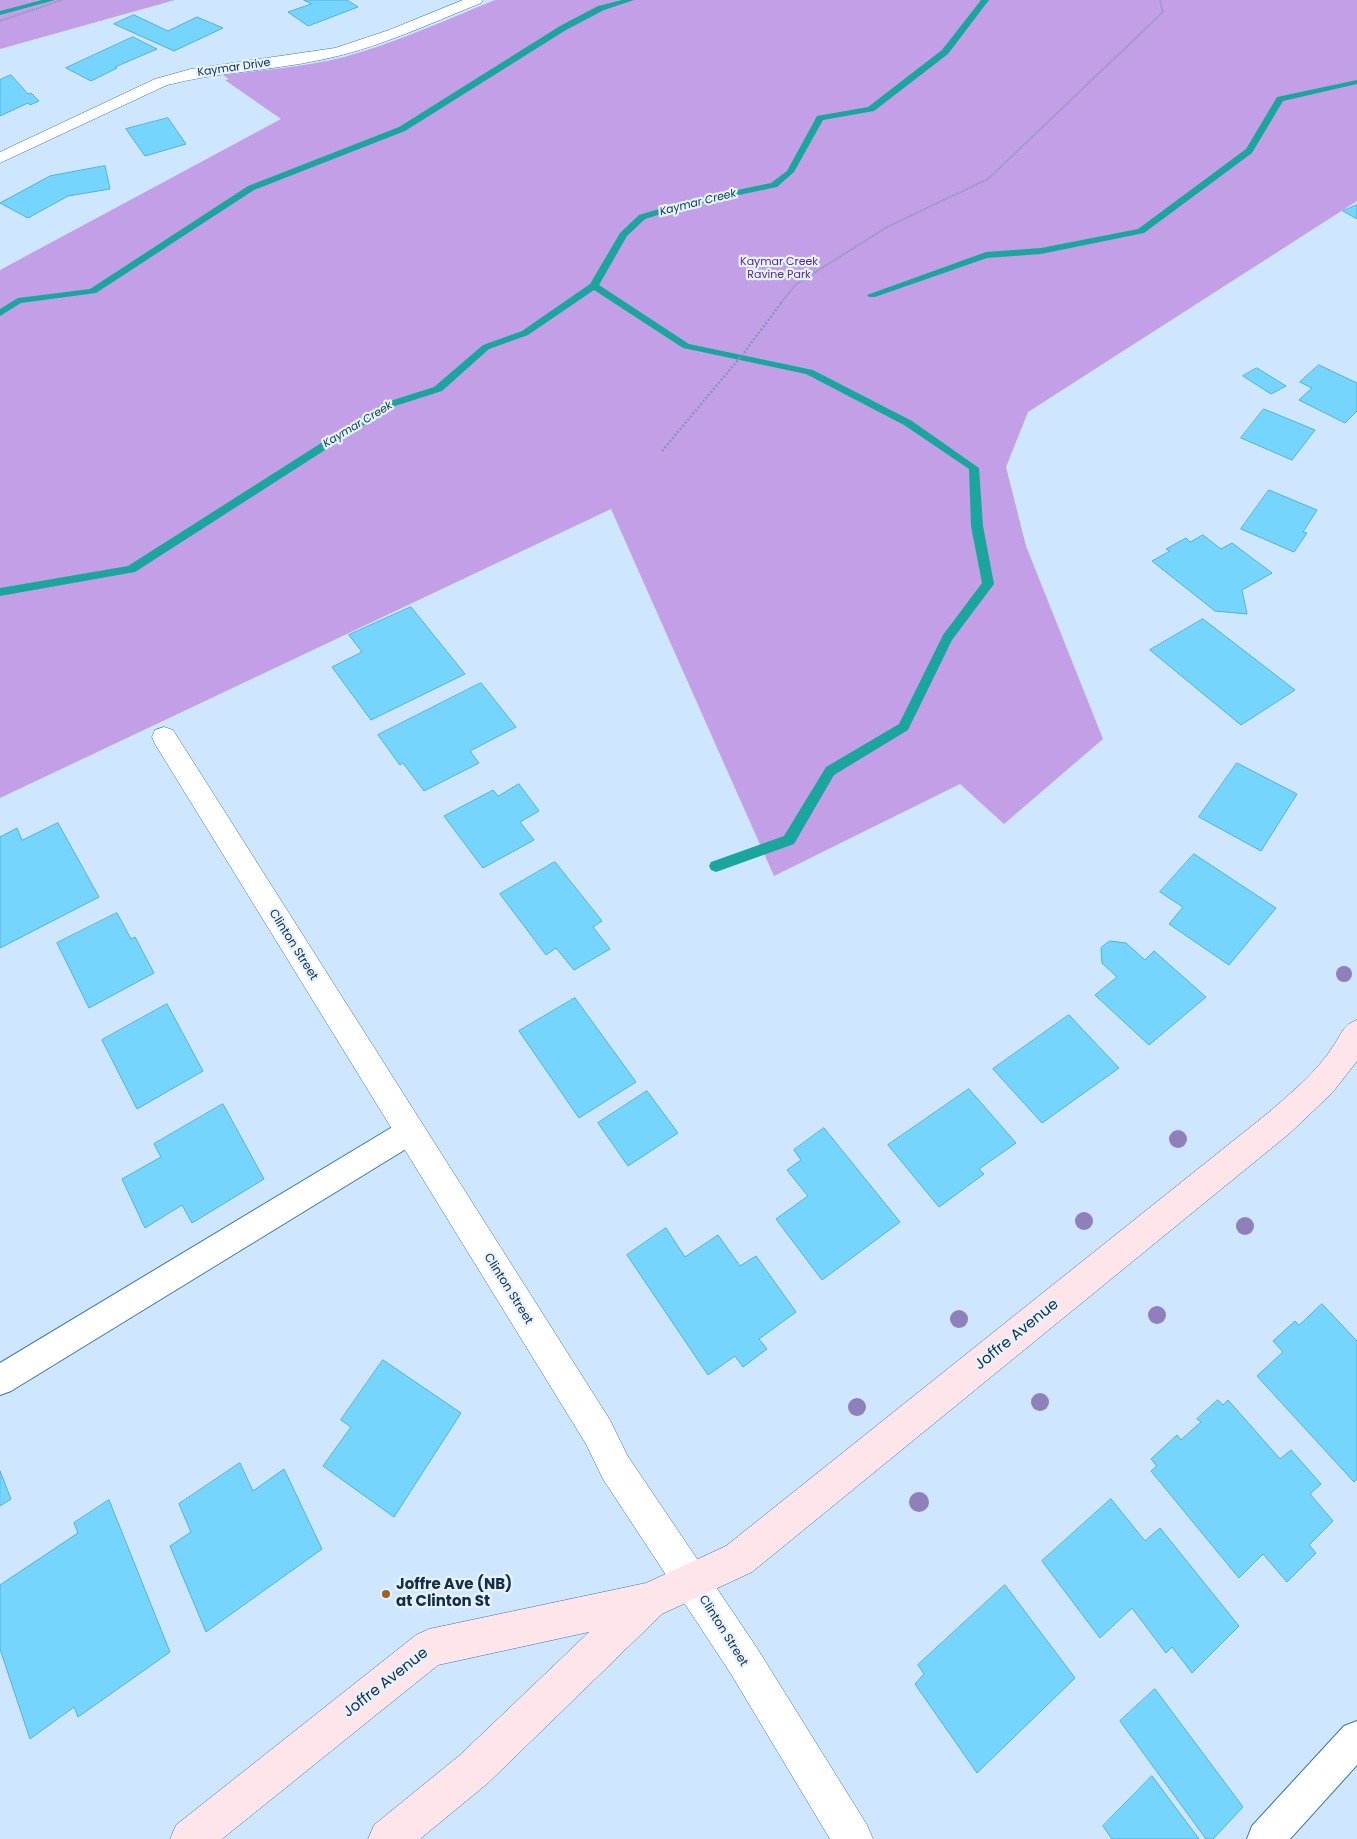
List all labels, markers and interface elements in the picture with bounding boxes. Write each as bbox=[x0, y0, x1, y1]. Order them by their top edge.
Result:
street label: Kaymar Drive bbox=[197, 56, 271, 80]
water label: Kaymar Creek bbox=[658, 187, 738, 219]
park label: Kaymar Creek Ravine Park bbox=[740, 255, 818, 281]
water label: Kaymar Creek bbox=[321, 399, 395, 451]
street label: Clinton Street bbox=[265, 907, 321, 983]
street label: Clinton Street bbox=[480, 1251, 536, 1327]
street label: Joffre Avenue bbox=[971, 1296, 1063, 1374]
place label: Joffre Ave (NB) at Clinton St bbox=[396, 1576, 512, 1611]
marker: Joffre Ave (NB) at Clinton St bbox=[380, 1588, 392, 1600]
street label: Clinton Street bbox=[695, 1593, 751, 1669]
street label: Joffre Avenue bbox=[340, 1644, 432, 1722]

